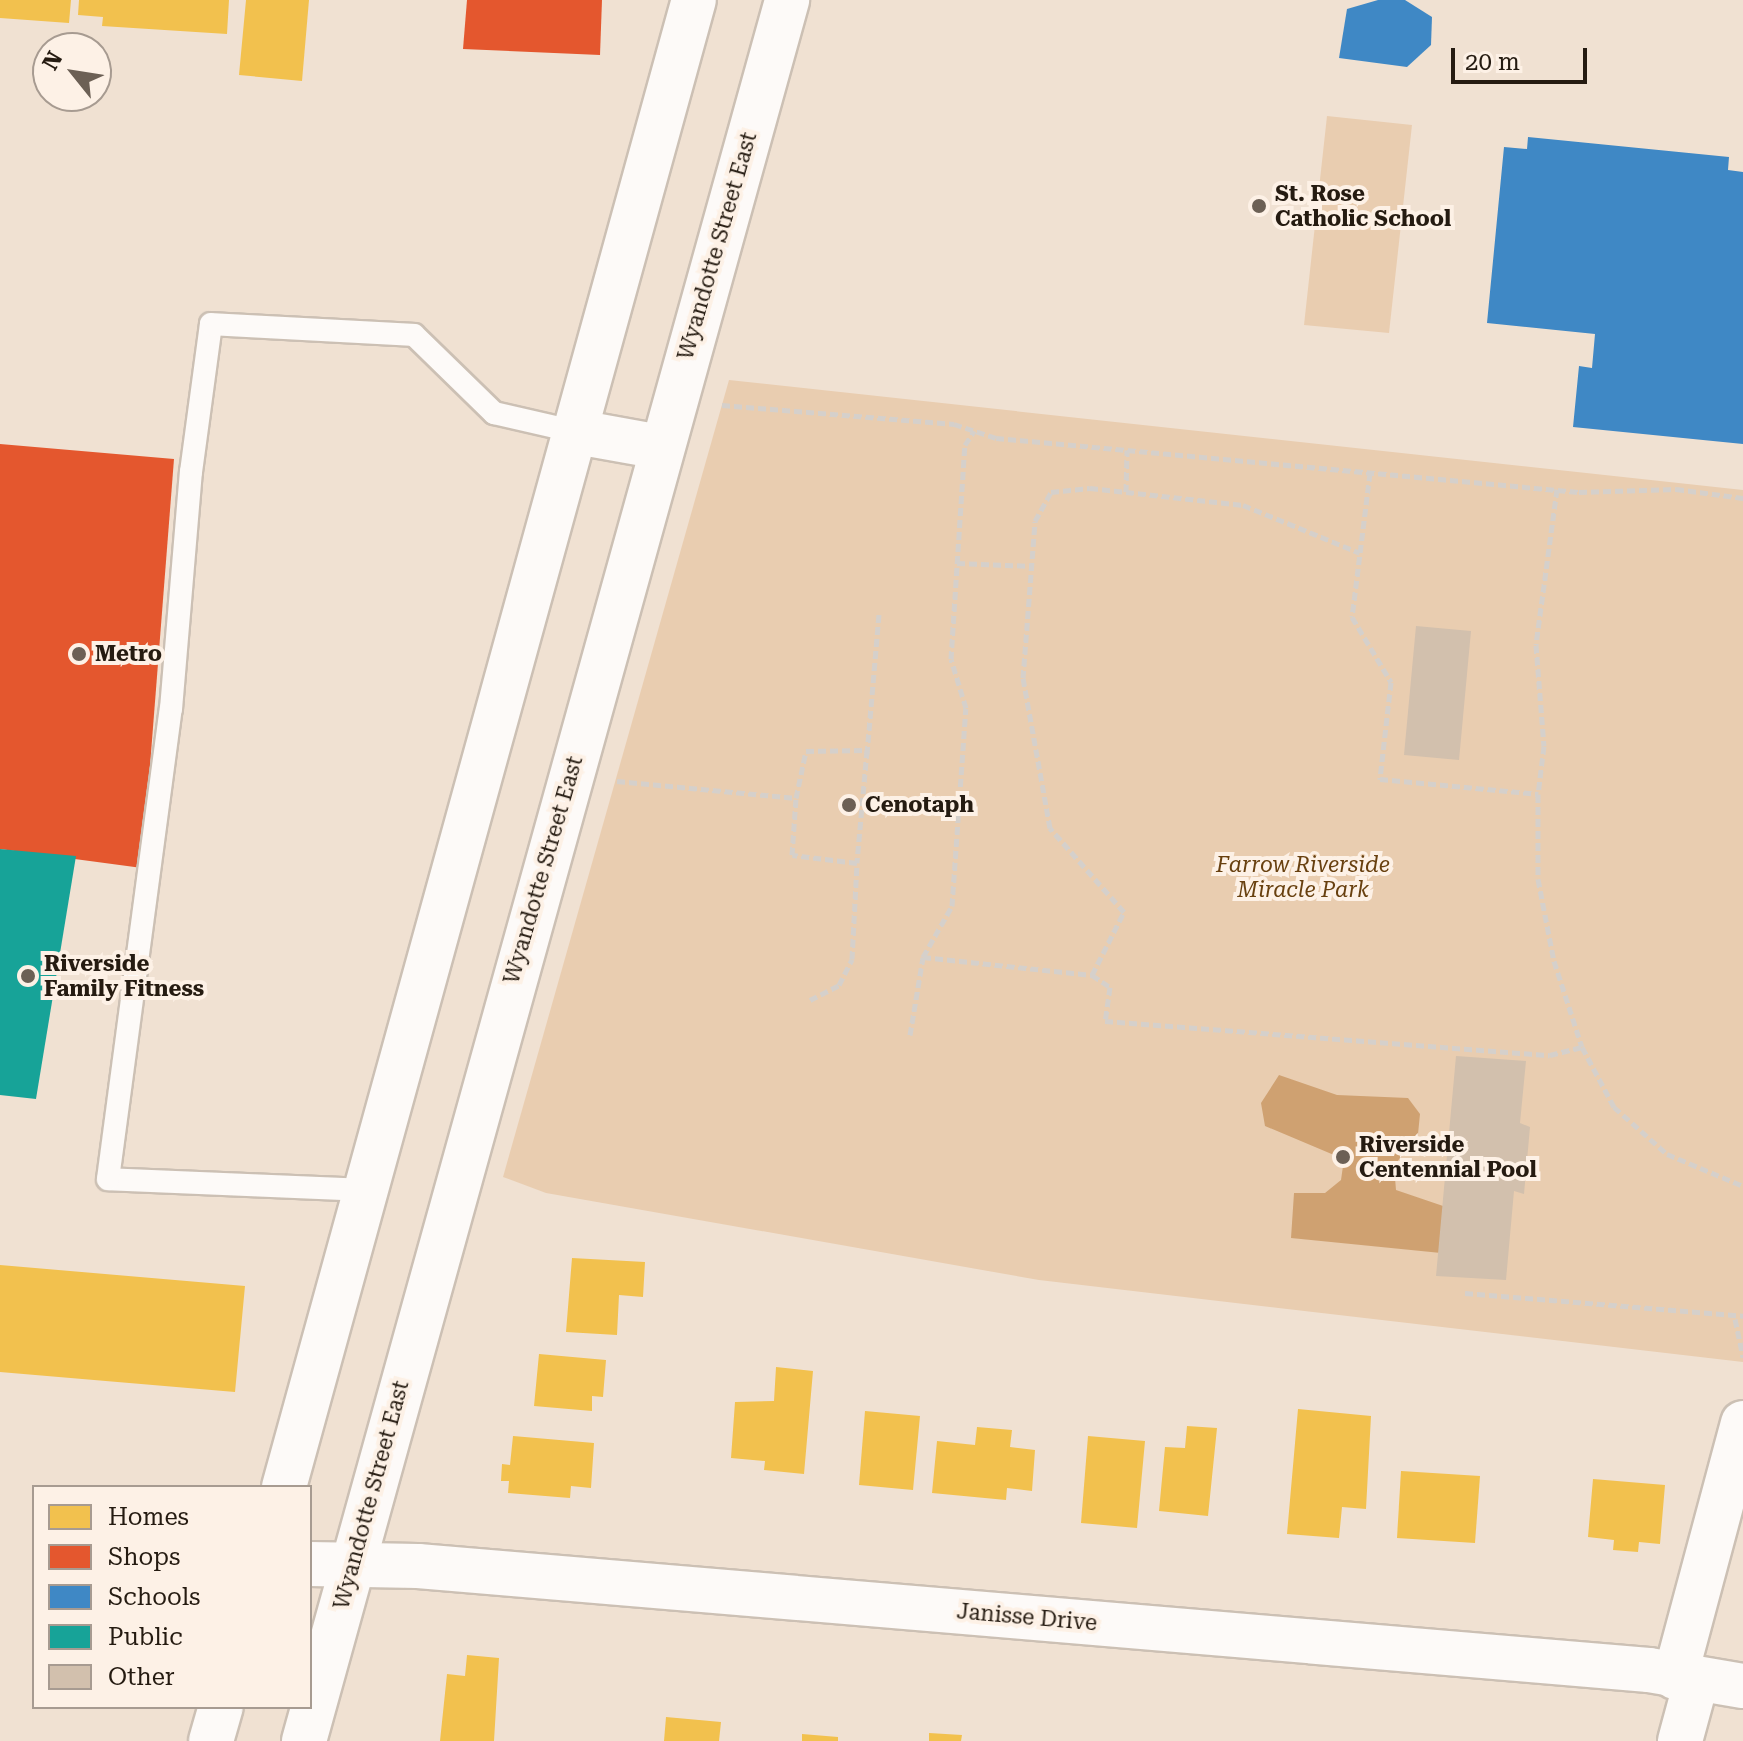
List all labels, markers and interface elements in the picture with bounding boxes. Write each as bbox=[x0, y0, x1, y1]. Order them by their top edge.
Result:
north arrow bbox=[32, 32, 112, 112]
scale bar bbox=[1455, 32, 1591, 82]
text: N bbox=[37, 47, 68, 74]
text: 20 m bbox=[1465, 48, 1520, 76]
street label: Wyandotte Street East bbox=[672, 129, 762, 363]
place label: St. Rose Catholic School bbox=[1275, 180, 1451, 232]
marker: St. Rose Catholic School bbox=[1250, 197, 1268, 215]
place label: Metro bbox=[95, 641, 162, 667]
marker: Metro bbox=[70, 645, 88, 663]
street label: Wyandotte Street East bbox=[498, 753, 588, 987]
place label: Cenotaph bbox=[865, 792, 974, 818]
marker: Cenotaph bbox=[840, 796, 858, 814]
park label: Farrow Riverside Miracle Park bbox=[1216, 851, 1390, 902]
place label: Riverside Family Fitness bbox=[44, 950, 204, 1002]
marker: Riverside Family Fitness bbox=[19, 967, 37, 985]
place label: Riverside Centennial Pool bbox=[1359, 1131, 1537, 1182]
marker: Riverside Centennial Pool bbox=[1334, 1148, 1352, 1166]
street label: Wyandotte Street East bbox=[328, 1378, 414, 1612]
legend bbox=[32, 1485, 312, 1709]
text: Homes bbox=[108, 1503, 189, 1531]
text: Shops bbox=[108, 1543, 180, 1571]
text: Schools bbox=[108, 1583, 201, 1611]
street label: Janisse Drive bbox=[956, 1598, 1098, 1636]
text: Public bbox=[108, 1623, 183, 1651]
text: Other bbox=[108, 1663, 175, 1691]

